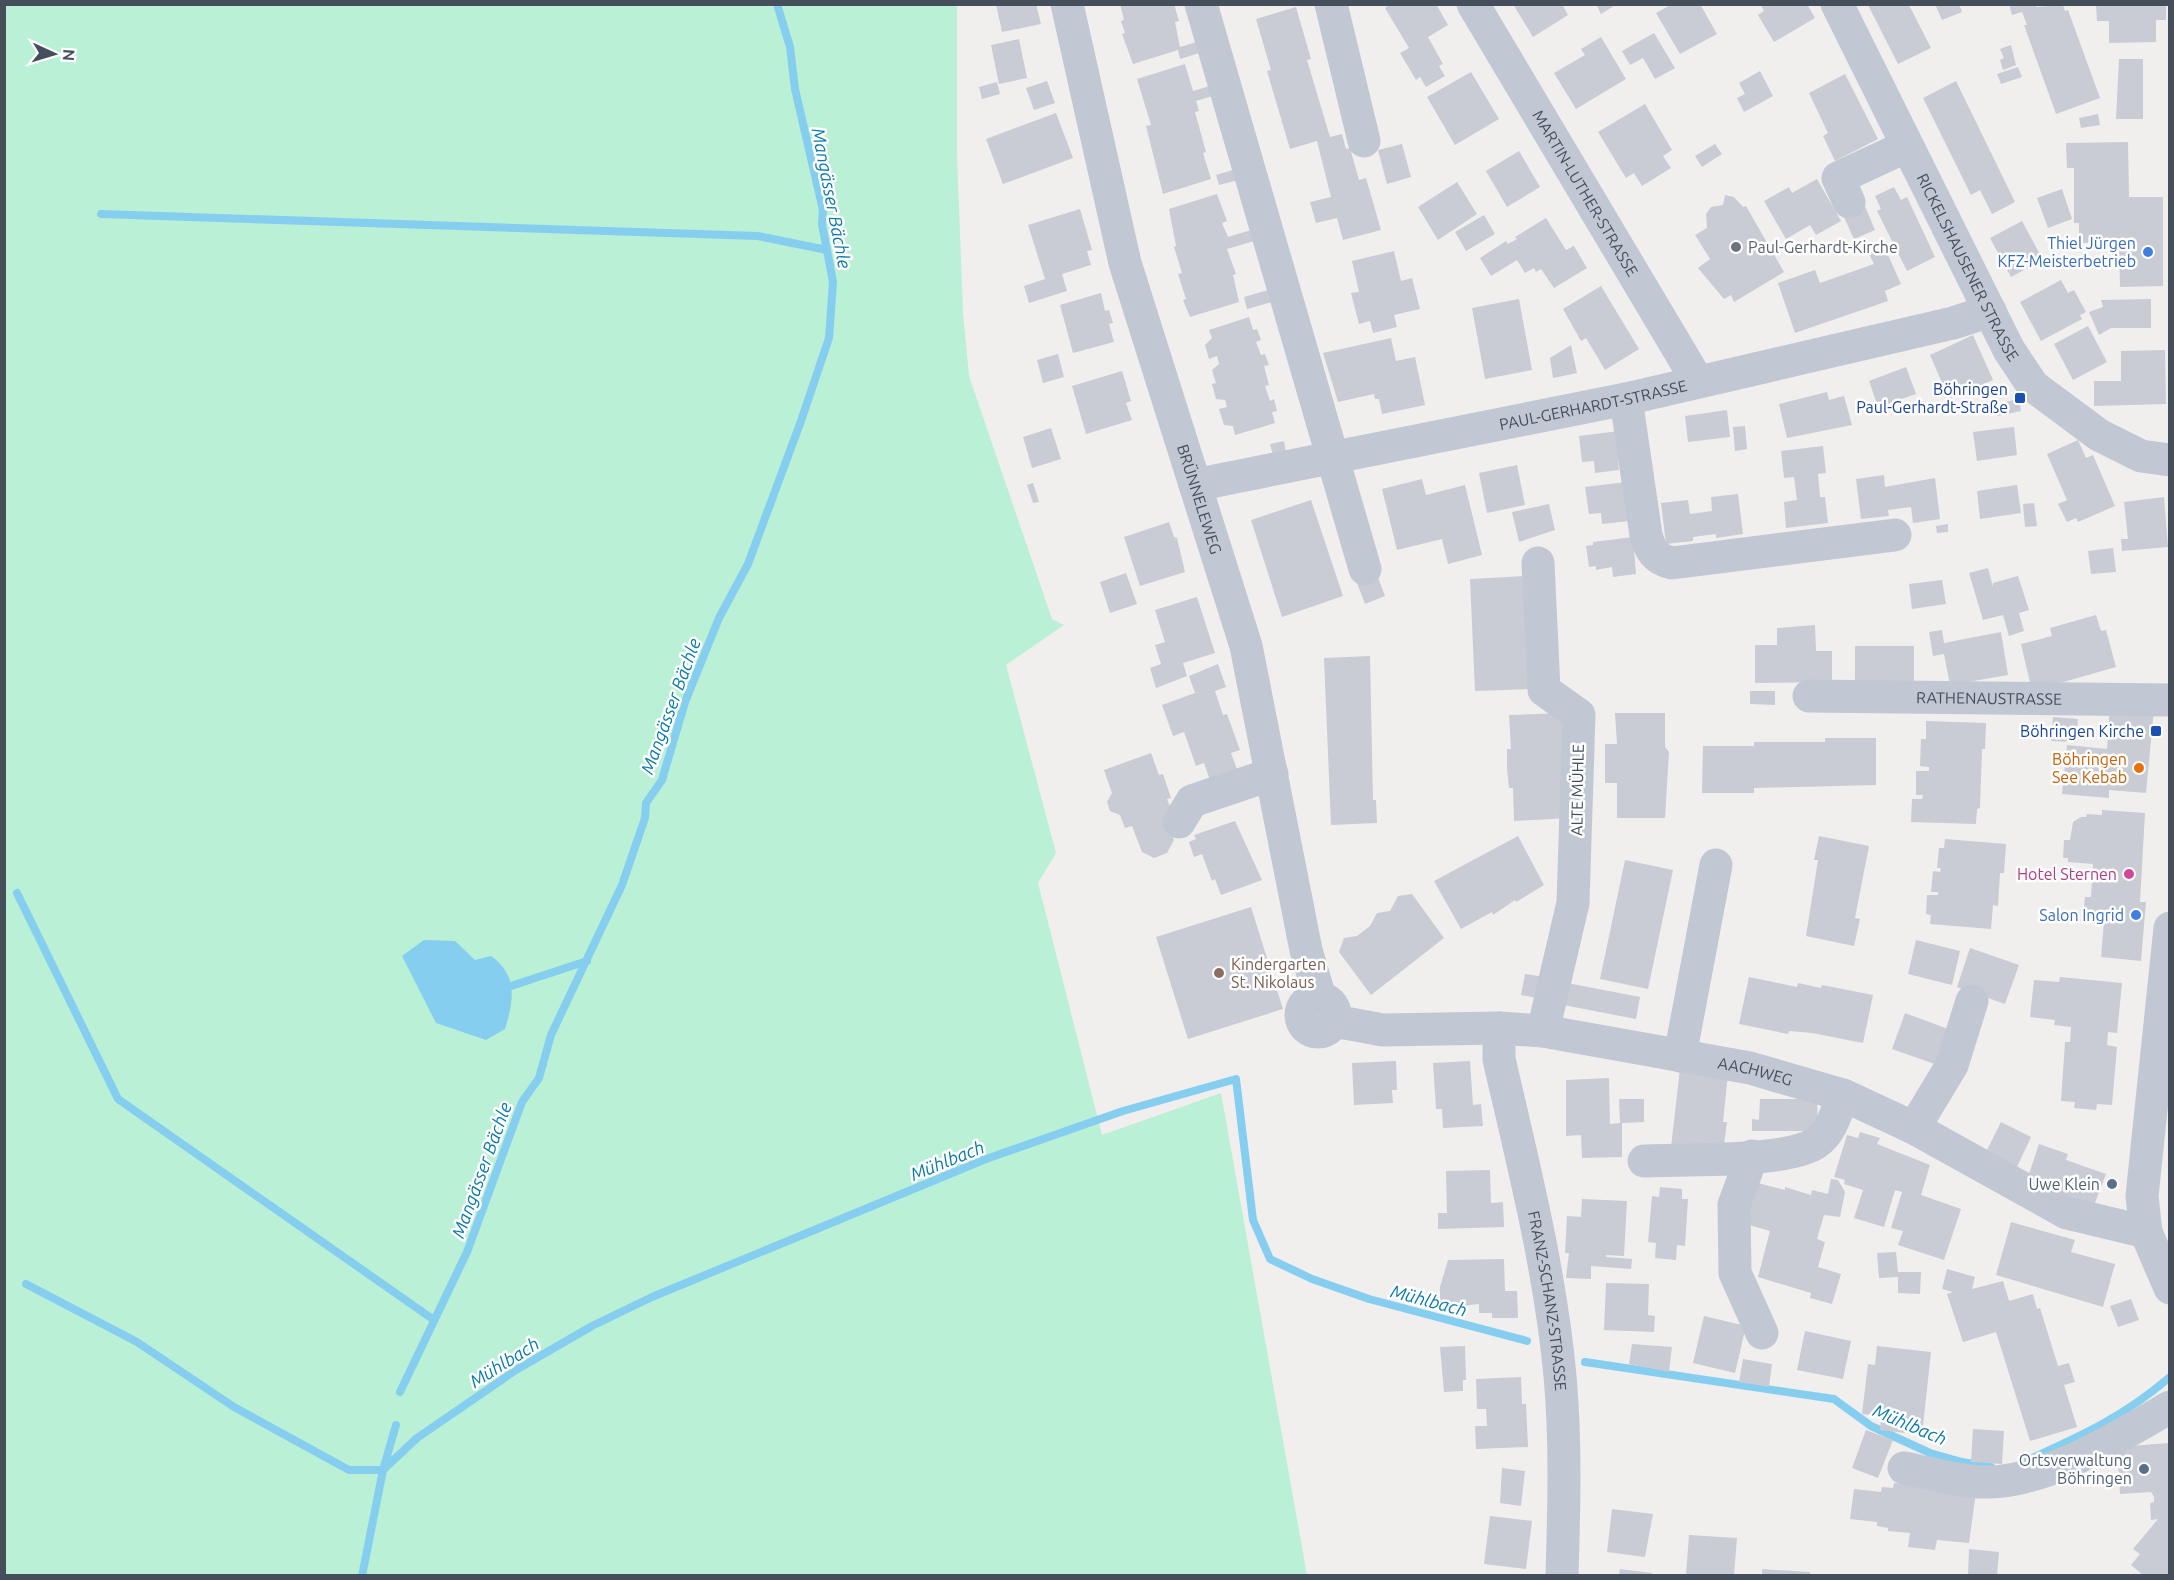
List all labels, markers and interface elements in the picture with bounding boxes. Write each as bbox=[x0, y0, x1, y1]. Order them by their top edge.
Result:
north arrow bbox=[24, 24, 84, 84]
text: N bbox=[60, 48, 78, 62]
street label: MARTIN-LUTHER-STRASSE bbox=[1529, 107, 1642, 279]
water label: Mangässer Bächle bbox=[809, 126, 855, 270]
street label: RICKELSHAUSENER STRASSE bbox=[1914, 170, 2023, 364]
place label: Thiel Jürgen KFZ-Meisterbetrieb bbox=[1998, 234, 2136, 270]
place label: Paul-Gerhardt-Kirche bbox=[1748, 238, 1898, 256]
marker: Paul-Gerhardt-Kirche bbox=[1729, 240, 1743, 254]
marker: Thiel Jürgen KFZ-Meisterbetrieb bbox=[2141, 245, 2155, 259]
street label: PAUL-GERHARDT-STRASSE bbox=[1498, 376, 1689, 433]
place label: Böhringen Paul-Gerhardt-Straße bbox=[1856, 380, 2008, 416]
marker: Böhringen Paul-Gerhardt-Straße bbox=[2013, 391, 2027, 405]
street label: BRÜNNELEWEG bbox=[1174, 442, 1225, 556]
water label: Mangässer Bächle bbox=[636, 635, 704, 777]
street label: RATHENAUSTRASSE bbox=[1916, 688, 2062, 708]
place label: Böhringen Kirche bbox=[2020, 722, 2144, 740]
marker: Böhringen Kirche bbox=[2149, 724, 2163, 738]
street label: ALTE MÜHLE bbox=[1567, 744, 1587, 836]
place label: Böhringen See Kebab bbox=[2052, 750, 2127, 786]
marker: Böhringen See Kebab bbox=[2132, 761, 2146, 775]
place label: Hotel Sternen bbox=[2017, 865, 2117, 883]
marker: Hotel Sternen bbox=[2122, 867, 2136, 881]
place label: Salon Ingrid bbox=[2039, 906, 2124, 924]
marker: Salon Ingrid bbox=[2129, 908, 2143, 922]
place label: Kindergarten St. Nikolaus bbox=[1231, 955, 1326, 991]
marker: Kindergarten St. Nikolaus bbox=[1212, 966, 1226, 980]
street label: AACHWEG bbox=[1717, 1053, 1795, 1089]
water label: Mangässer Bächle bbox=[447, 1099, 515, 1241]
water label: Mühlbach bbox=[907, 1136, 987, 1184]
place label: Uwe Klein bbox=[2028, 1175, 2100, 1193]
marker: Uwe Klein bbox=[2105, 1177, 2119, 1191]
street label: FRANZ-SCHANZ-STRASSE bbox=[1525, 1209, 1570, 1392]
water label: Mühlbach bbox=[1389, 1280, 1469, 1320]
water label: Mühlbach bbox=[466, 1333, 542, 1391]
water label: Mühlbach bbox=[1870, 1400, 1950, 1448]
place label: Ortsverwaltung Böhringen bbox=[2019, 1451, 2132, 1487]
marker: Ortsverwaltung Böhringen bbox=[2137, 1462, 2151, 1476]

